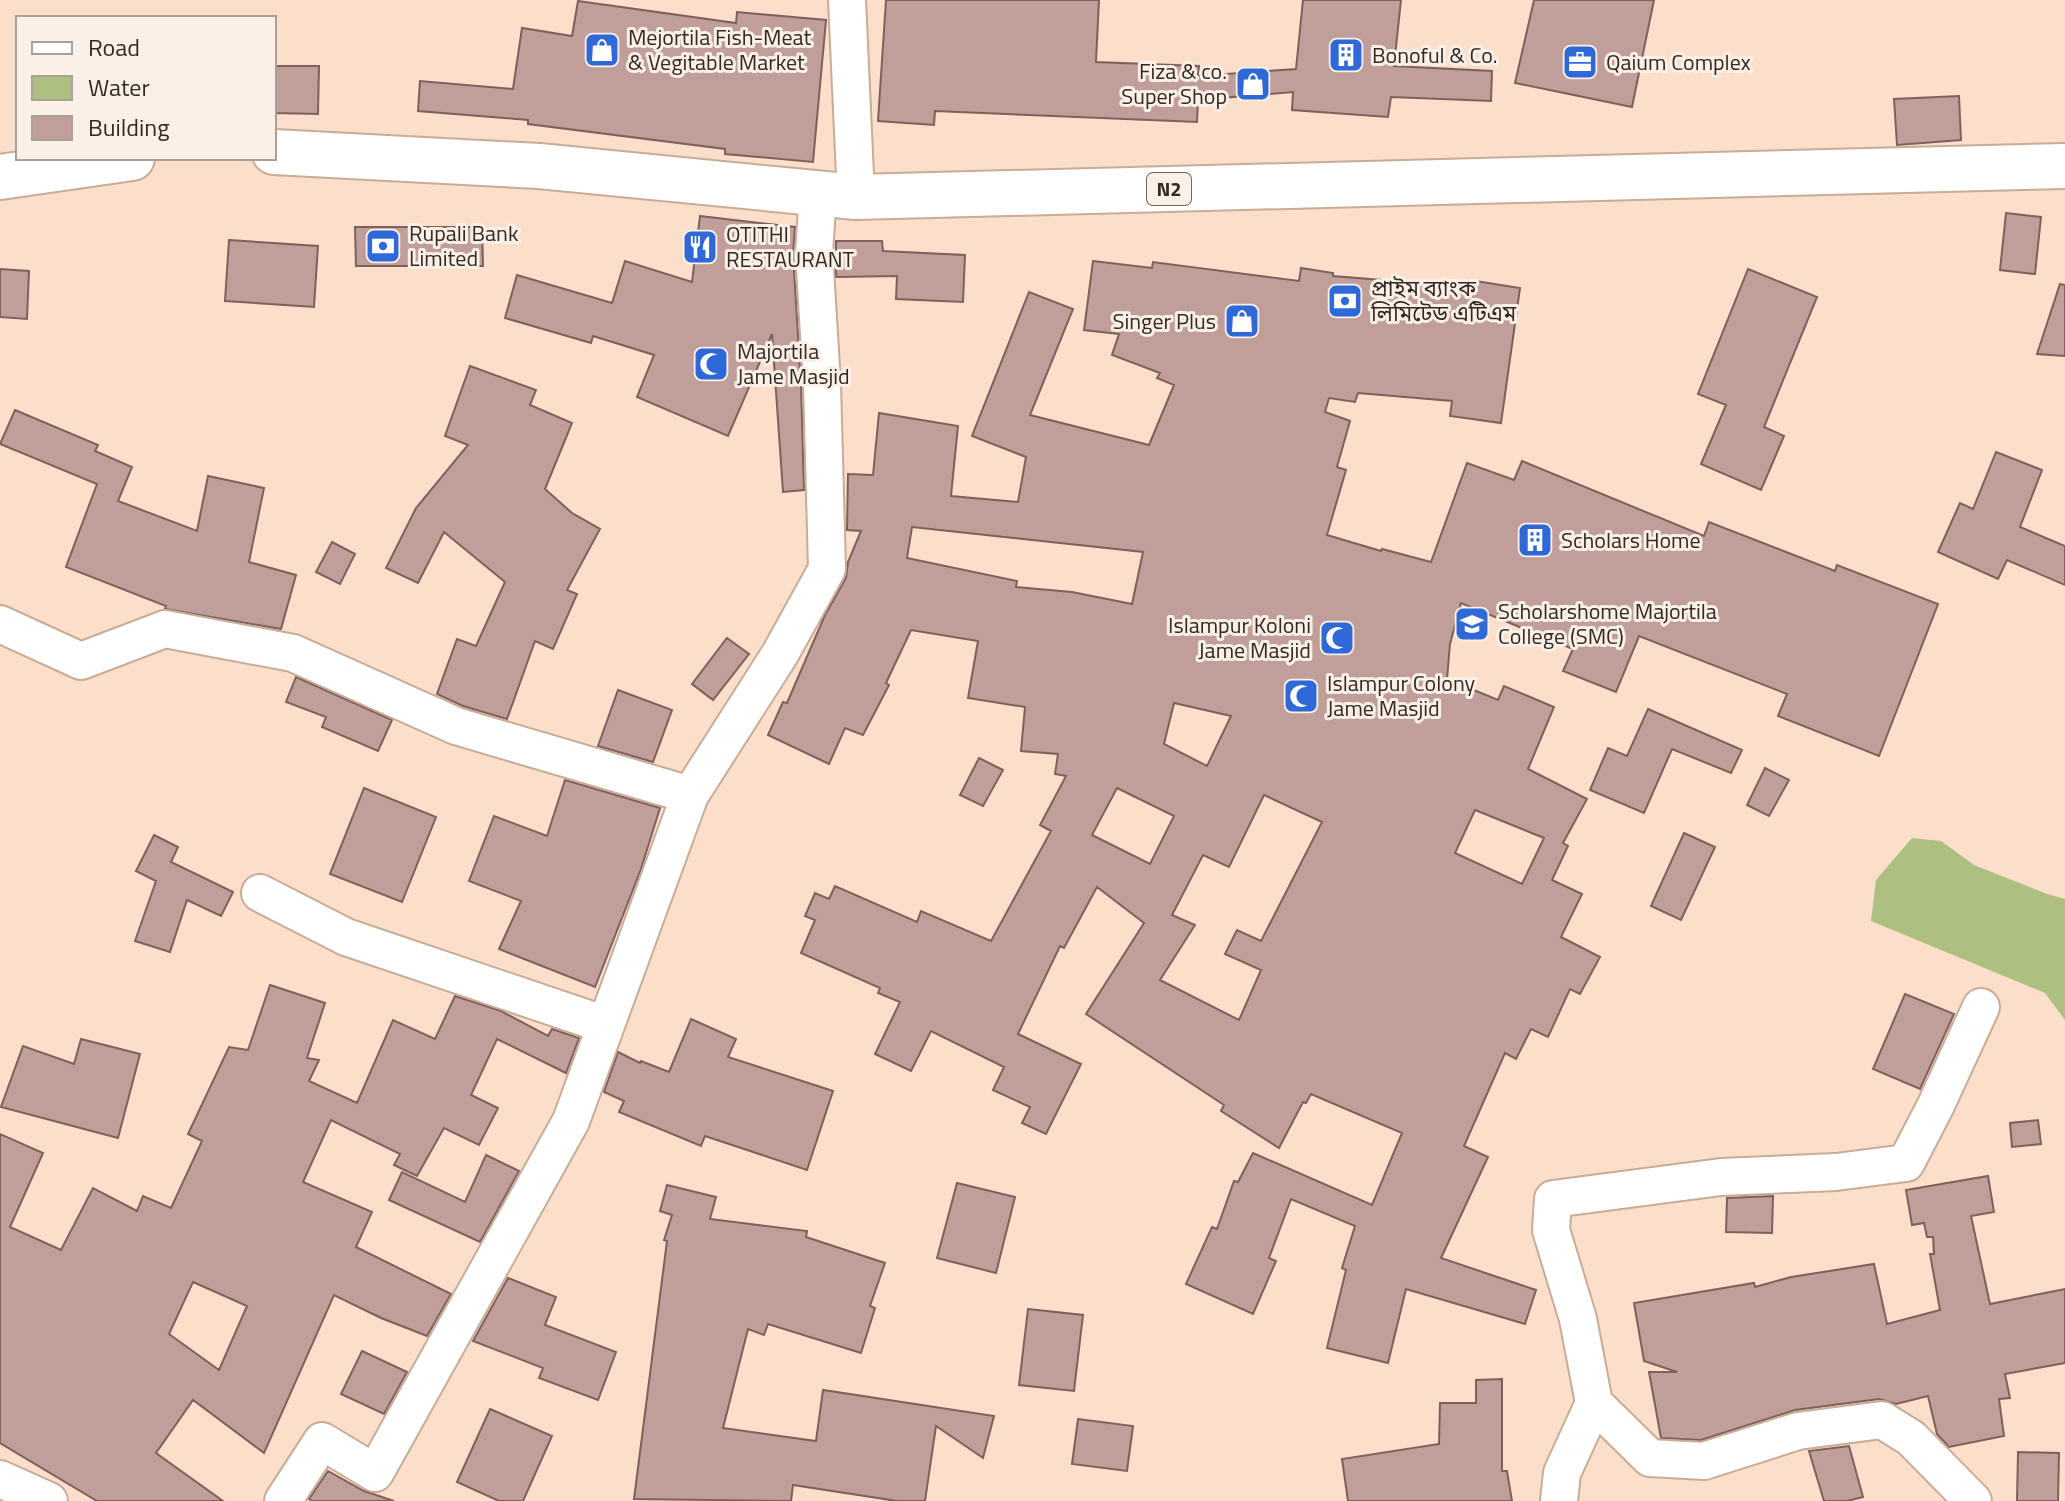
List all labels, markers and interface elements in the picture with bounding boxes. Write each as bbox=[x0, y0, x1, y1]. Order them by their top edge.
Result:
legend bbox=[16, 16, 276, 160]
place label: Mejortila Fish-Meat & Vegitable Market bbox=[628, 20, 812, 79]
text: Road bbox=[88, 29, 140, 65]
shop icon: Mejortila Fish-Meat & Vegitable Market bbox=[583, 31, 621, 69]
building icon: Bonoful & Co. bbox=[1327, 36, 1365, 74]
place label: Bonoful & Co. bbox=[1372, 38, 1498, 72]
office icon: Qaium Complex bbox=[1561, 43, 1599, 81]
place label: Qaium Complex bbox=[1606, 45, 1751, 79]
place label: Fiza & co. Super Shop bbox=[1121, 54, 1227, 113]
shop icon: Fiza & co. Super Shop bbox=[1234, 65, 1272, 103]
text: Water bbox=[88, 69, 150, 105]
text: Building bbox=[88, 109, 170, 145]
road number: N2 bbox=[1147, 173, 1191, 205]
place label: Rupali Bank Limited bbox=[409, 216, 519, 275]
place label: OTITHI RESTAURANT bbox=[726, 217, 855, 276]
bank icon: Rupali Bank Limited bbox=[364, 227, 402, 265]
restaurant icon: OTITHI RESTAURANT bbox=[681, 228, 719, 266]
place label: প্রাইম ব্যাংক লিমিটেড এটিএম bbox=[1370, 271, 1517, 330]
bank icon: প্রাইম ব্যাংক লিমিটেড এটিএম bbox=[1326, 282, 1364, 320]
shop icon: Singer Plus bbox=[1223, 302, 1261, 340]
place label: Singer Plus bbox=[1113, 304, 1216, 338]
place label: Majortila Jame Masjid bbox=[737, 334, 850, 393]
mosque icon: Majortila Jame Masjid bbox=[692, 345, 730, 383]
building icon: Scholars Home bbox=[1516, 521, 1554, 559]
place label: Scholars Home bbox=[1561, 523, 1701, 557]
place label: Scholarshome Majortila College (SMC) bbox=[1498, 594, 1717, 653]
school or university icon: Scholarshome Majortila College (SMC) bbox=[1453, 605, 1491, 643]
place label: Islampur Koloni Jame Masjid bbox=[1168, 608, 1311, 667]
mosque icon: Islampur Koloni Jame Masjid bbox=[1318, 619, 1356, 657]
place label: Islampur Colony Jame Masjid bbox=[1327, 666, 1476, 725]
mosque icon: Islampur Colony Jame Masjid bbox=[1282, 677, 1320, 715]

